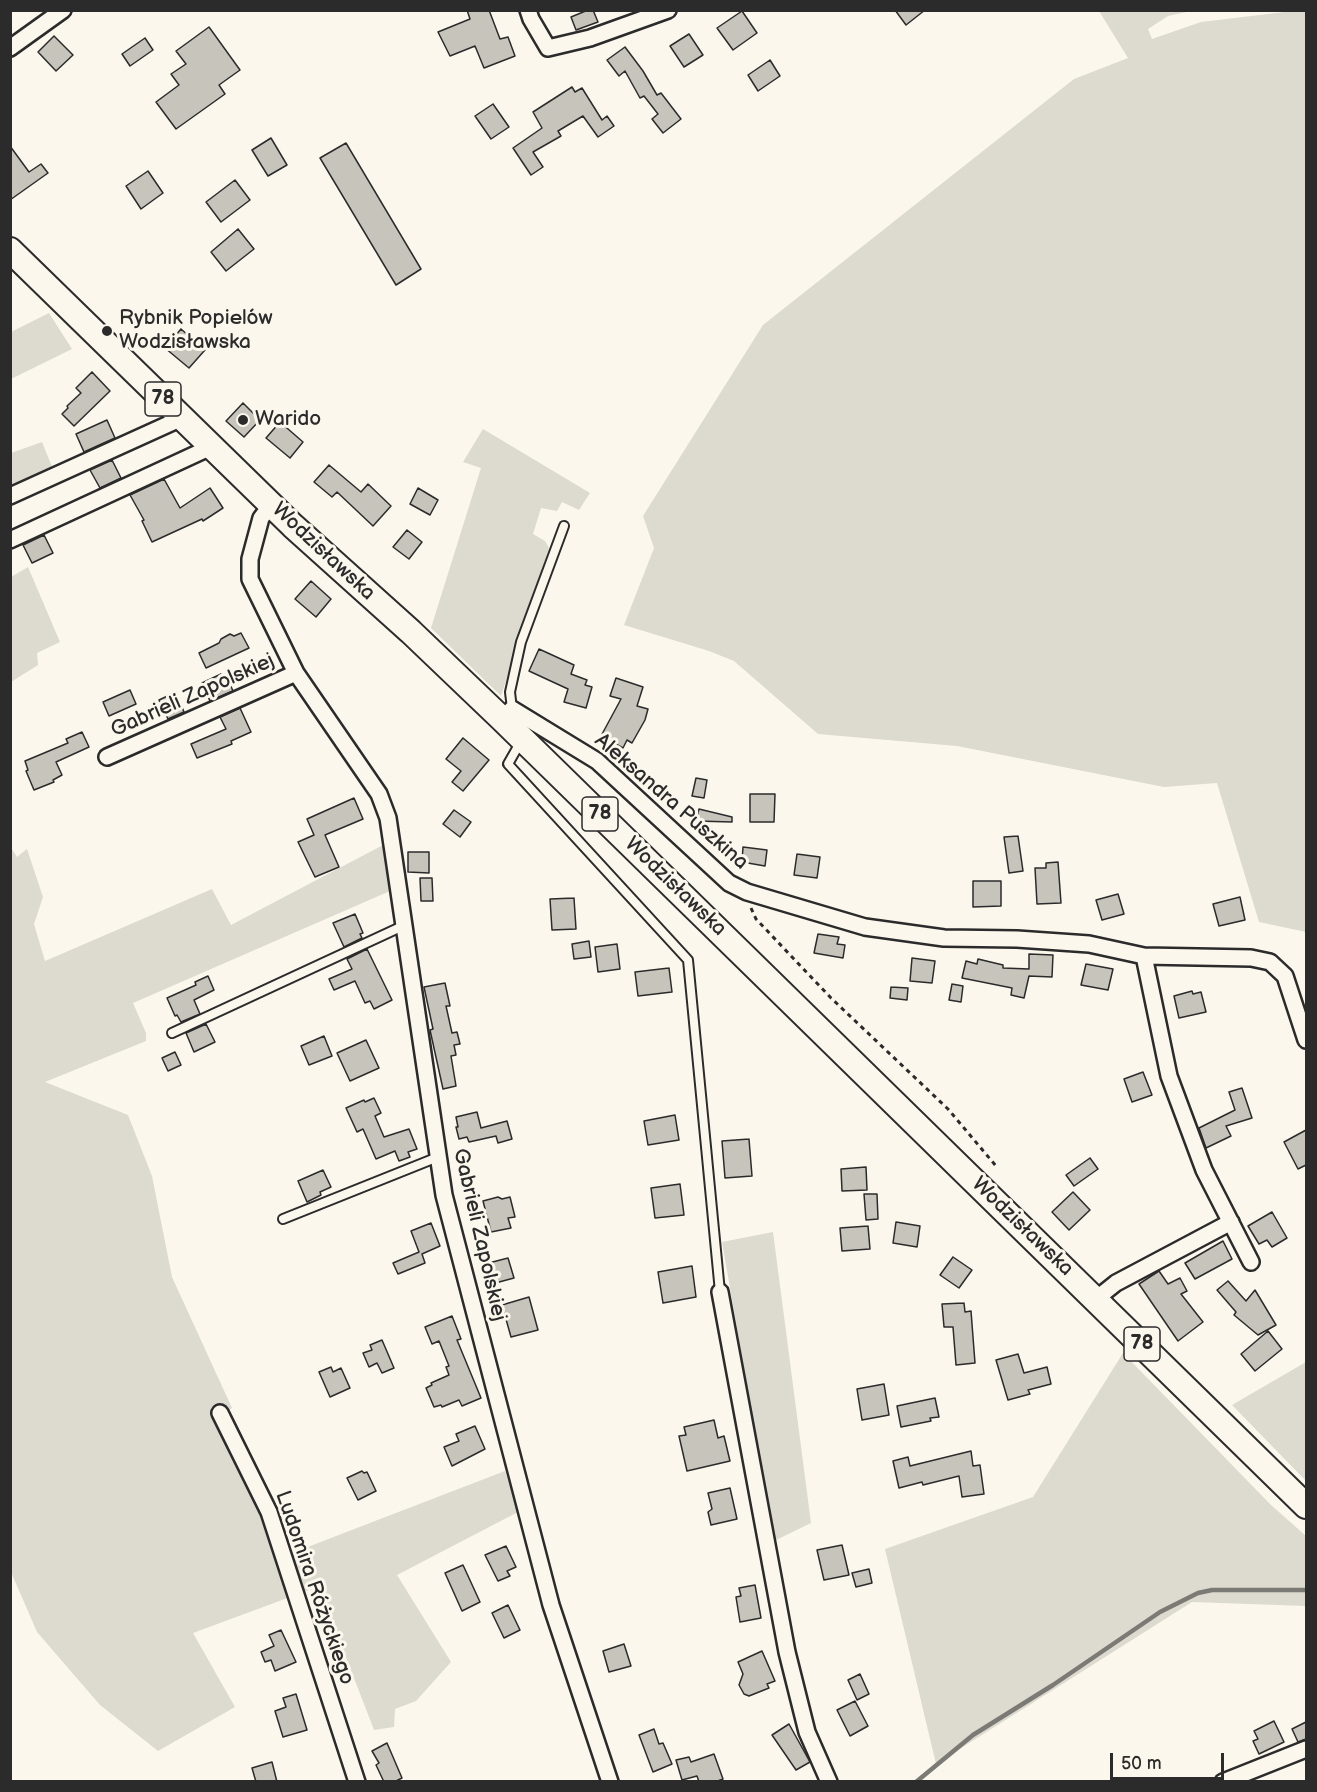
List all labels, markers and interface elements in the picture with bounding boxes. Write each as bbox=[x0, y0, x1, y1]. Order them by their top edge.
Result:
place label: Rybnik Popielów Wodzisławska bbox=[119, 306, 273, 356]
marker: Rybnik Popielów Wodzisławska bbox=[100, 324, 114, 338]
road number: 78 bbox=[145, 382, 181, 416]
place label: Warido bbox=[255, 407, 321, 433]
marker: Warido bbox=[236, 413, 250, 427]
street label: Wodzisławska bbox=[266, 498, 380, 606]
street label: Gabrieli Zapolskiej bbox=[107, 649, 279, 743]
street label: Aleksandra Puszkina bbox=[589, 728, 753, 876]
road number: 78 bbox=[582, 797, 618, 831]
street label: Wodzisławska bbox=[619, 832, 731, 942]
street label: Gabrieli Zapolskiej bbox=[447, 1146, 511, 1324]
street label: Wodzisławska bbox=[966, 1172, 1078, 1282]
road number: 78 bbox=[1124, 1327, 1160, 1361]
street label: Ludomira Różyckiego bbox=[269, 1488, 359, 1688]
scale bar bbox=[1113, 1741, 1227, 1779]
text: 50 m bbox=[1121, 1753, 1162, 1774]

